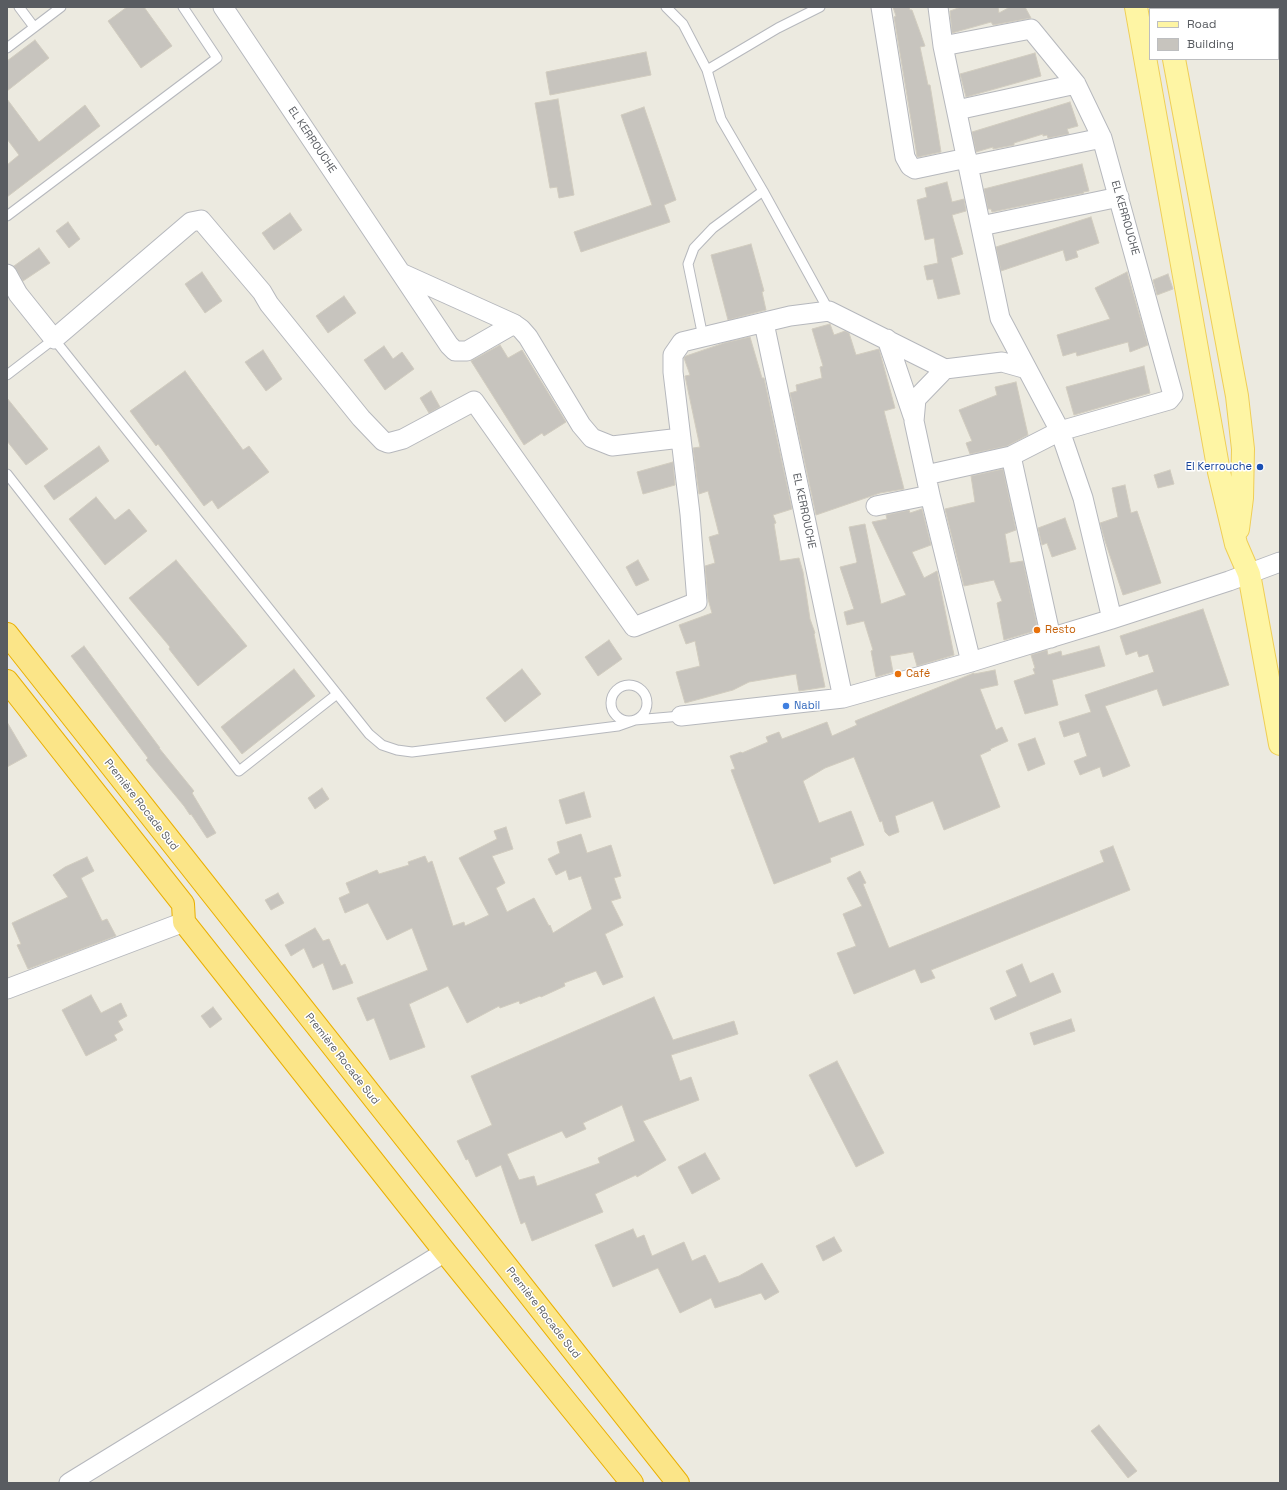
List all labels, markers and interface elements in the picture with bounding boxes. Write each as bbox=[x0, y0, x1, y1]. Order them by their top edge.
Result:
legend bbox=[1149, 8, 1279, 60]
text: Road bbox=[1187, 16, 1216, 32]
text: Building bbox=[1187, 36, 1234, 52]
street label: EL KERROUCHE bbox=[285, 104, 339, 176]
street label: EL KERROUCHE bbox=[1108, 179, 1142, 257]
place label: El Kerrouche bbox=[1186, 460, 1252, 474]
marker: El Kerrouche bbox=[1255, 462, 1265, 472]
street label: EL KERROUCHE bbox=[790, 472, 818, 550]
place label: Resto bbox=[1045, 623, 1076, 637]
marker: Resto bbox=[1032, 625, 1042, 635]
place label: Café bbox=[906, 667, 930, 681]
marker: Café bbox=[893, 669, 903, 679]
place label: Nabil bbox=[794, 699, 820, 713]
marker: Nabil bbox=[781, 701, 791, 711]
street label: Première Rocade Sud bbox=[101, 757, 181, 853]
street label: Première Rocade Sud bbox=[302, 1011, 382, 1107]
street label: Première Rocade Sud bbox=[503, 1265, 583, 1361]

